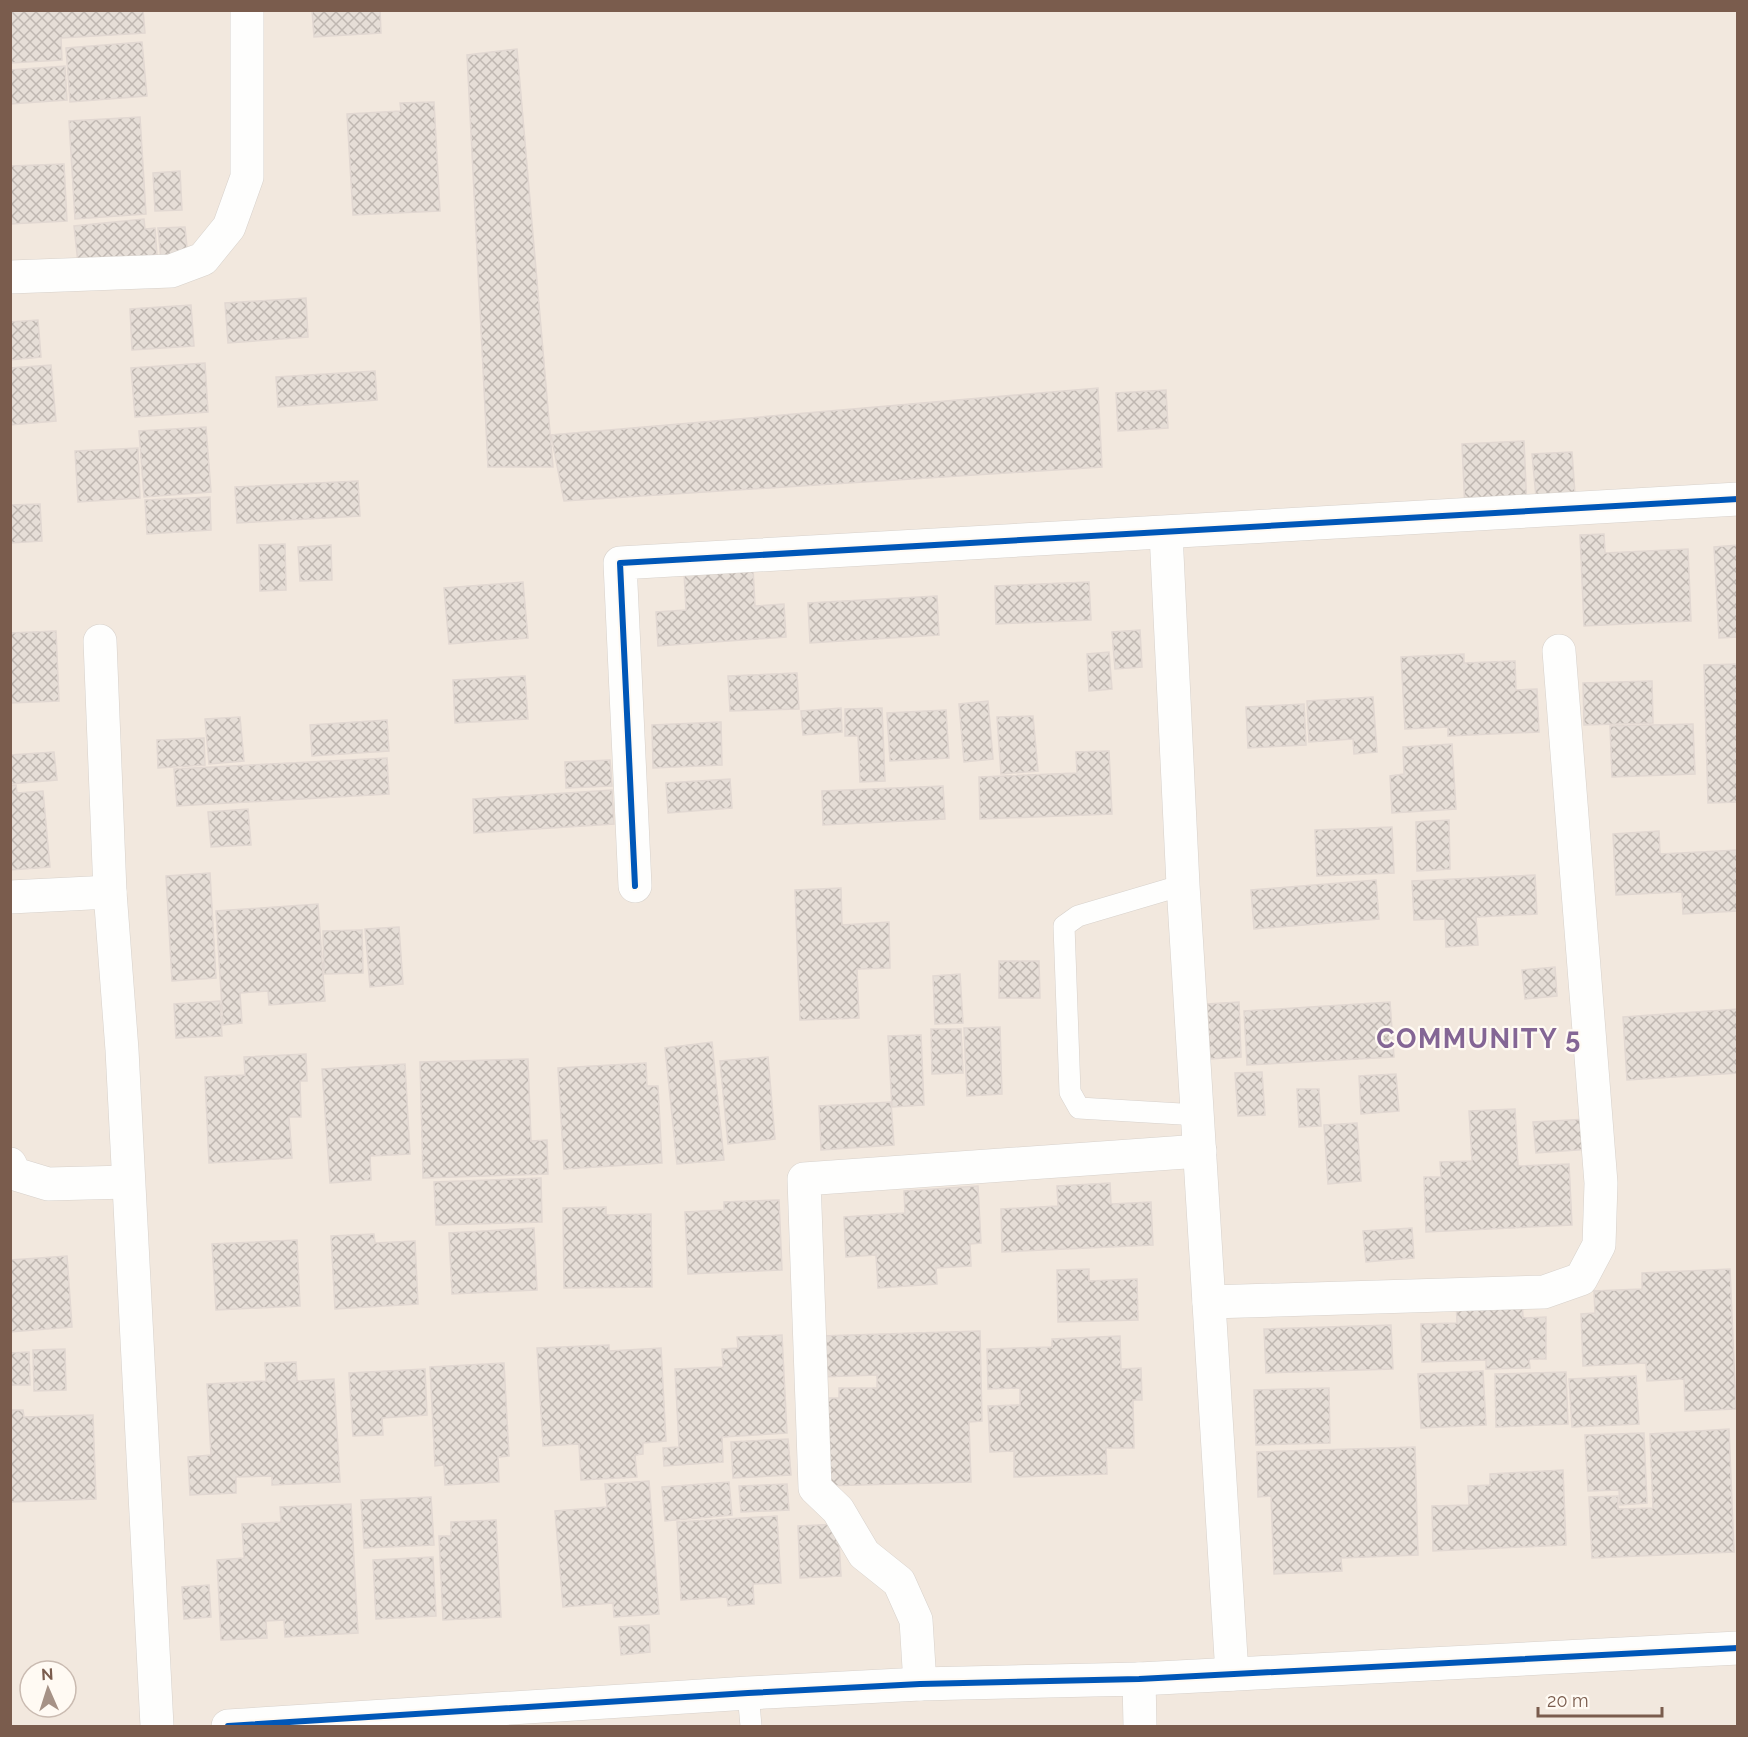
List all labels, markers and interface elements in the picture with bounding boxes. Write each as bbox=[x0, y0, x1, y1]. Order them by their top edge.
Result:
district label: COMMUNITY 5 bbox=[1376, 1023, 1582, 1054]
north arrow bbox=[18, 1659, 78, 1719]
text: N bbox=[41, 1665, 54, 1684]
scale bar bbox=[1538, 1680, 1662, 1718]
text: 20 m bbox=[1547, 1690, 1589, 1711]

